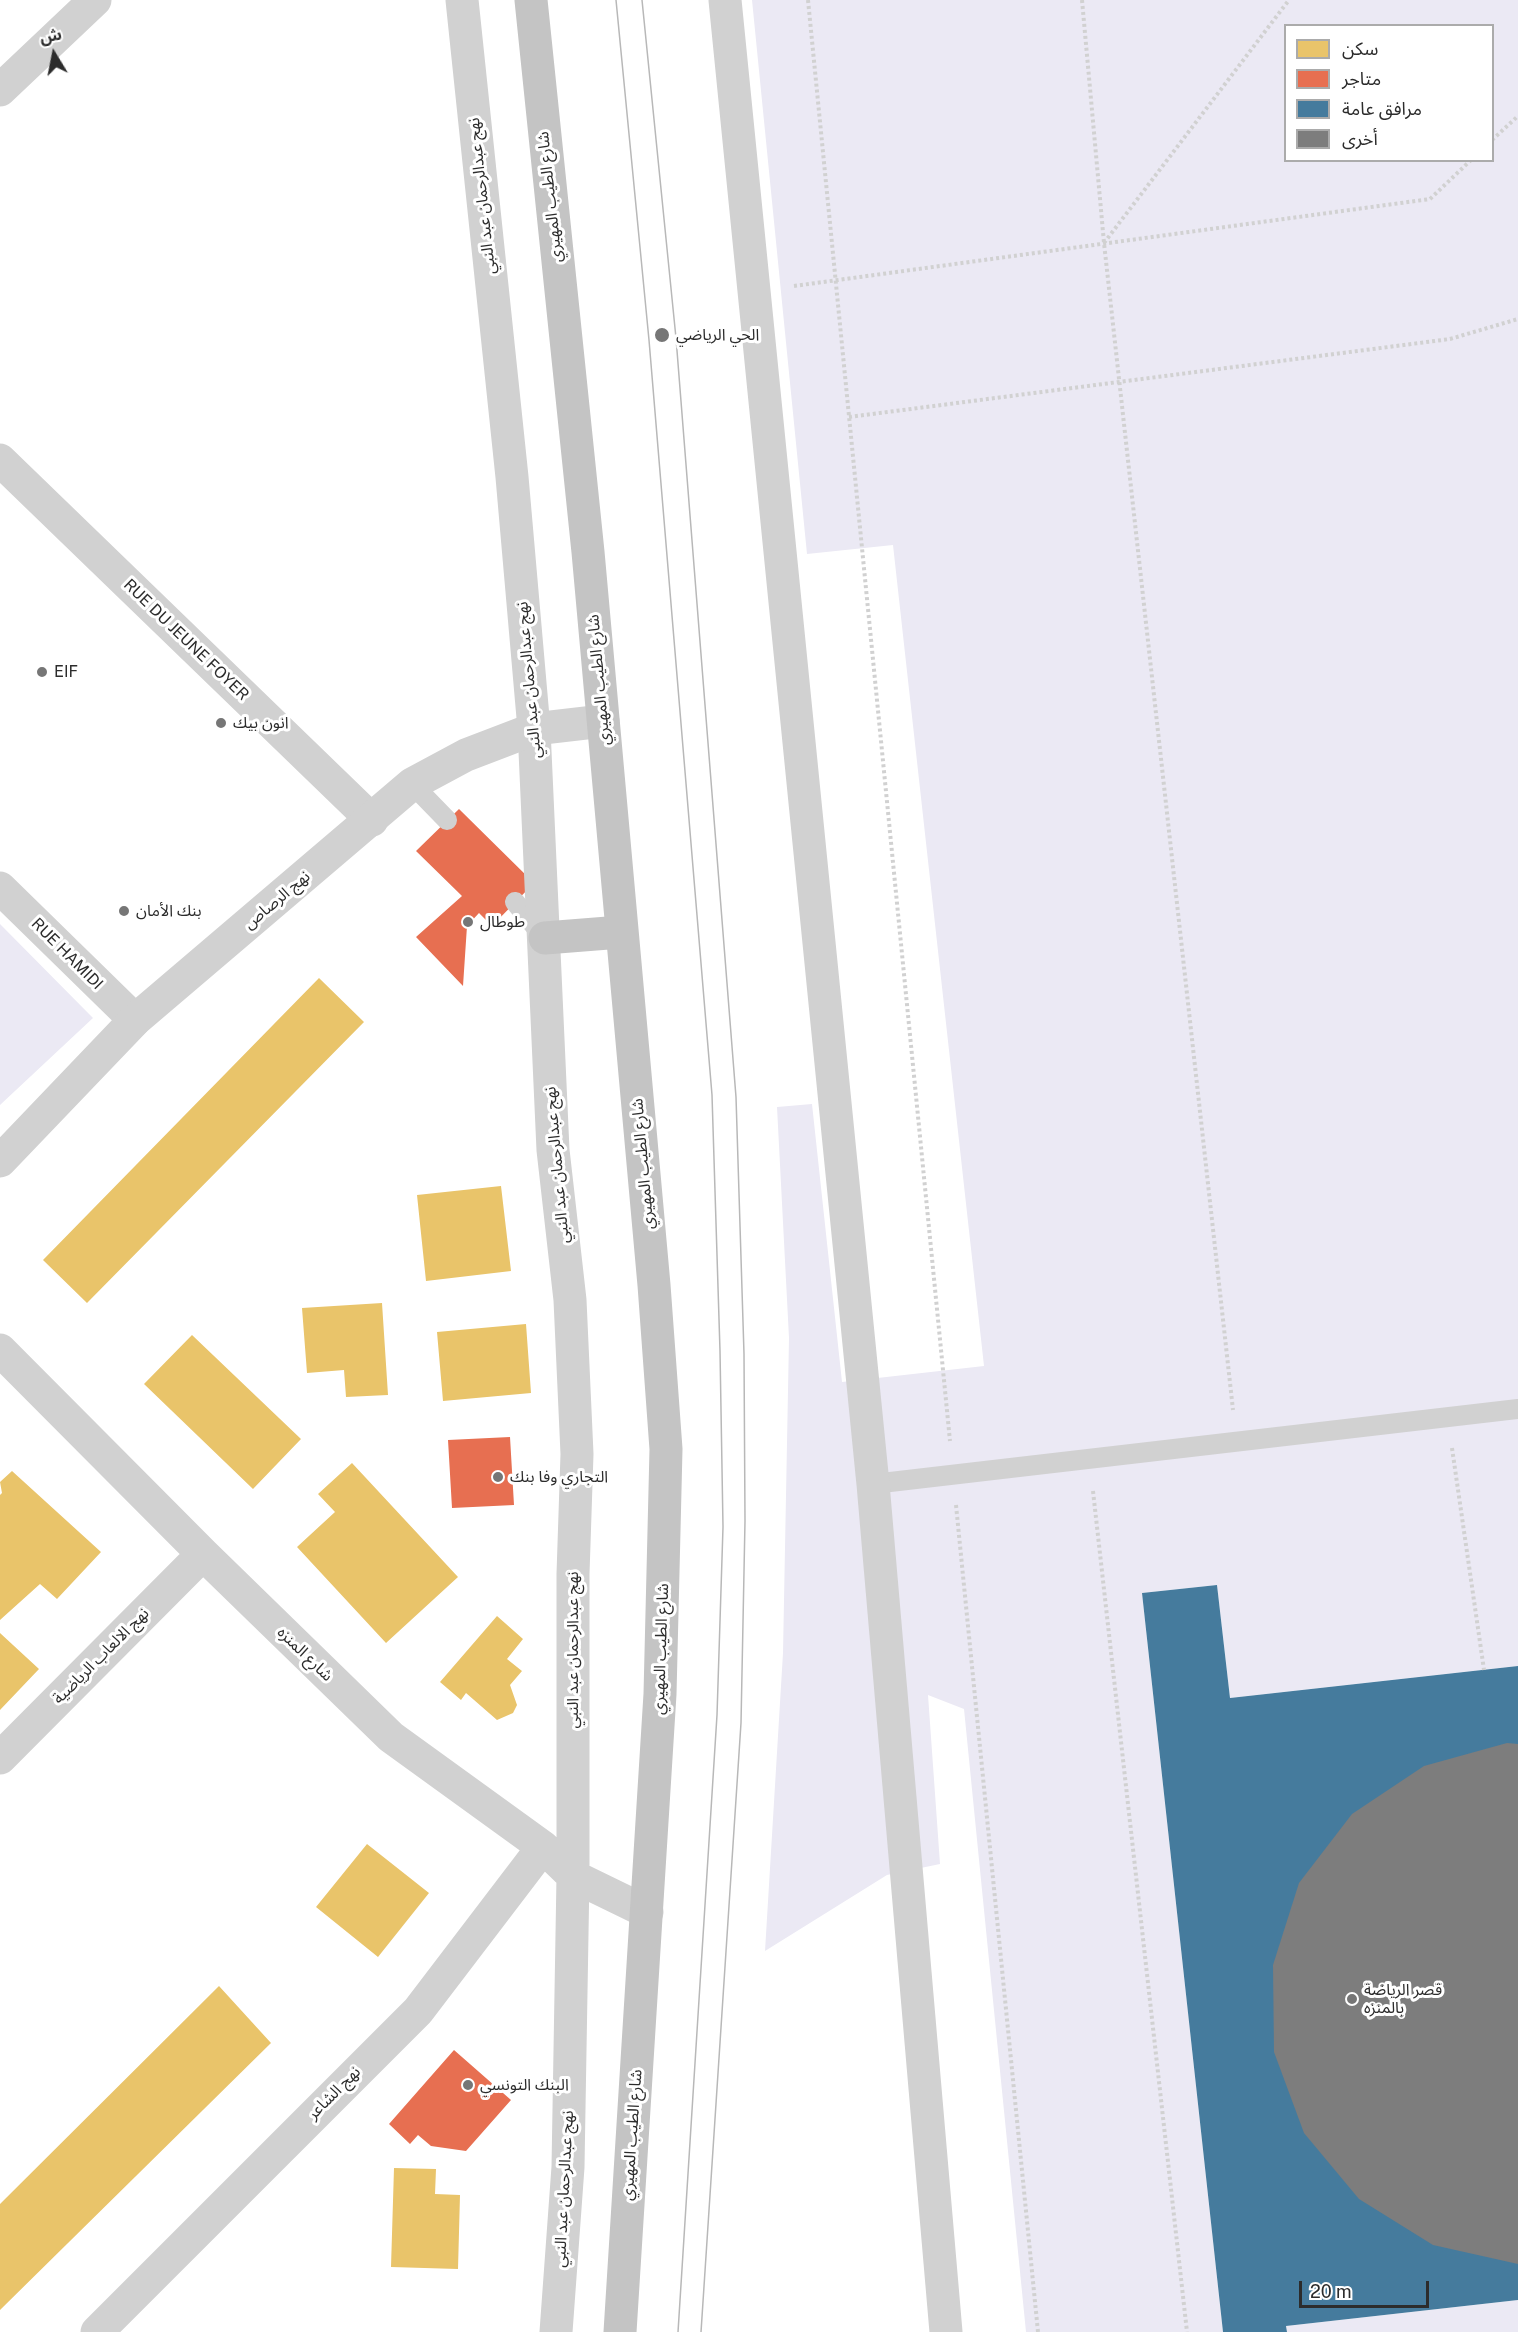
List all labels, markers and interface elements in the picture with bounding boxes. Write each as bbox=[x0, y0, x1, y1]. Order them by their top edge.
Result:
north arrow bbox=[24, 24, 84, 84]
legend bbox=[1284, 24, 1494, 162]
text: ش bbox=[38, 25, 63, 47]
text: سكن bbox=[1342, 38, 1378, 59]
text: متاجر bbox=[1342, 68, 1381, 89]
text: مرافق عامة bbox=[1342, 98, 1422, 119]
street label: نهج عبدالرحمان عبد النبي bbox=[464, 117, 500, 275]
text: أخرى bbox=[1342, 128, 1378, 149]
street label: شارع الطيب المهيري bbox=[534, 131, 566, 263]
place label: الحي الرياضي bbox=[676, 325, 759, 345]
marker: الحي الرياضي bbox=[653, 326, 671, 344]
street label: RUE DU JEUNE FOYER bbox=[119, 575, 253, 705]
street label: نهج عبدالرحمان عبد النبي bbox=[513, 601, 545, 759]
street label: شارع الطيب المهيري bbox=[584, 614, 614, 746]
place label: EIF bbox=[54, 662, 78, 682]
marker: EIF bbox=[35, 665, 49, 679]
place label: انون بيك bbox=[233, 713, 289, 733]
marker: انون بيك bbox=[214, 716, 228, 730]
street label: نهج الرصاص bbox=[240, 867, 314, 933]
place label: بنك الأمان bbox=[136, 901, 202, 921]
marker: بنك الأمان bbox=[117, 904, 131, 918]
place label: طوطال bbox=[480, 912, 525, 932]
street label: RUE HAMIDI bbox=[27, 914, 107, 994]
marker: طوطال bbox=[461, 915, 475, 929]
street label: نهج عبدالرحمان عبد النبي bbox=[541, 1086, 573, 1244]
street label: شارع الطيب المهيري bbox=[628, 1098, 658, 1230]
place label: التجاري وفا بنك bbox=[510, 1467, 608, 1487]
marker: التجاري وفا بنك bbox=[491, 1470, 505, 1484]
street label: نهج عبدالرحمان عبد النبي bbox=[563, 1571, 583, 1729]
street label: شارع الطيب المهيري bbox=[649, 1583, 673, 1715]
street label: نهج الالعاب الرياضية bbox=[49, 1604, 153, 1708]
street label: شارع المنزه bbox=[273, 1623, 337, 1685]
place label: قصر الرياضة بالمنزه bbox=[1364, 1980, 1442, 2018]
marker: قصر الرياضة بالمنزه bbox=[1345, 1992, 1359, 2006]
street label: نهج الشاعر bbox=[303, 2062, 365, 2124]
street label: شارع الطيب المهيري bbox=[618, 2069, 646, 2201]
place label: البنك التونسي bbox=[480, 2075, 569, 2095]
marker: البنك التونسي bbox=[461, 2078, 475, 2092]
street label: نهج عبدالرحمان عبد النبي bbox=[550, 2110, 578, 2268]
scale bar bbox=[1302, 2269, 1432, 2307]
text: 20 m bbox=[1310, 2281, 1352, 2302]

